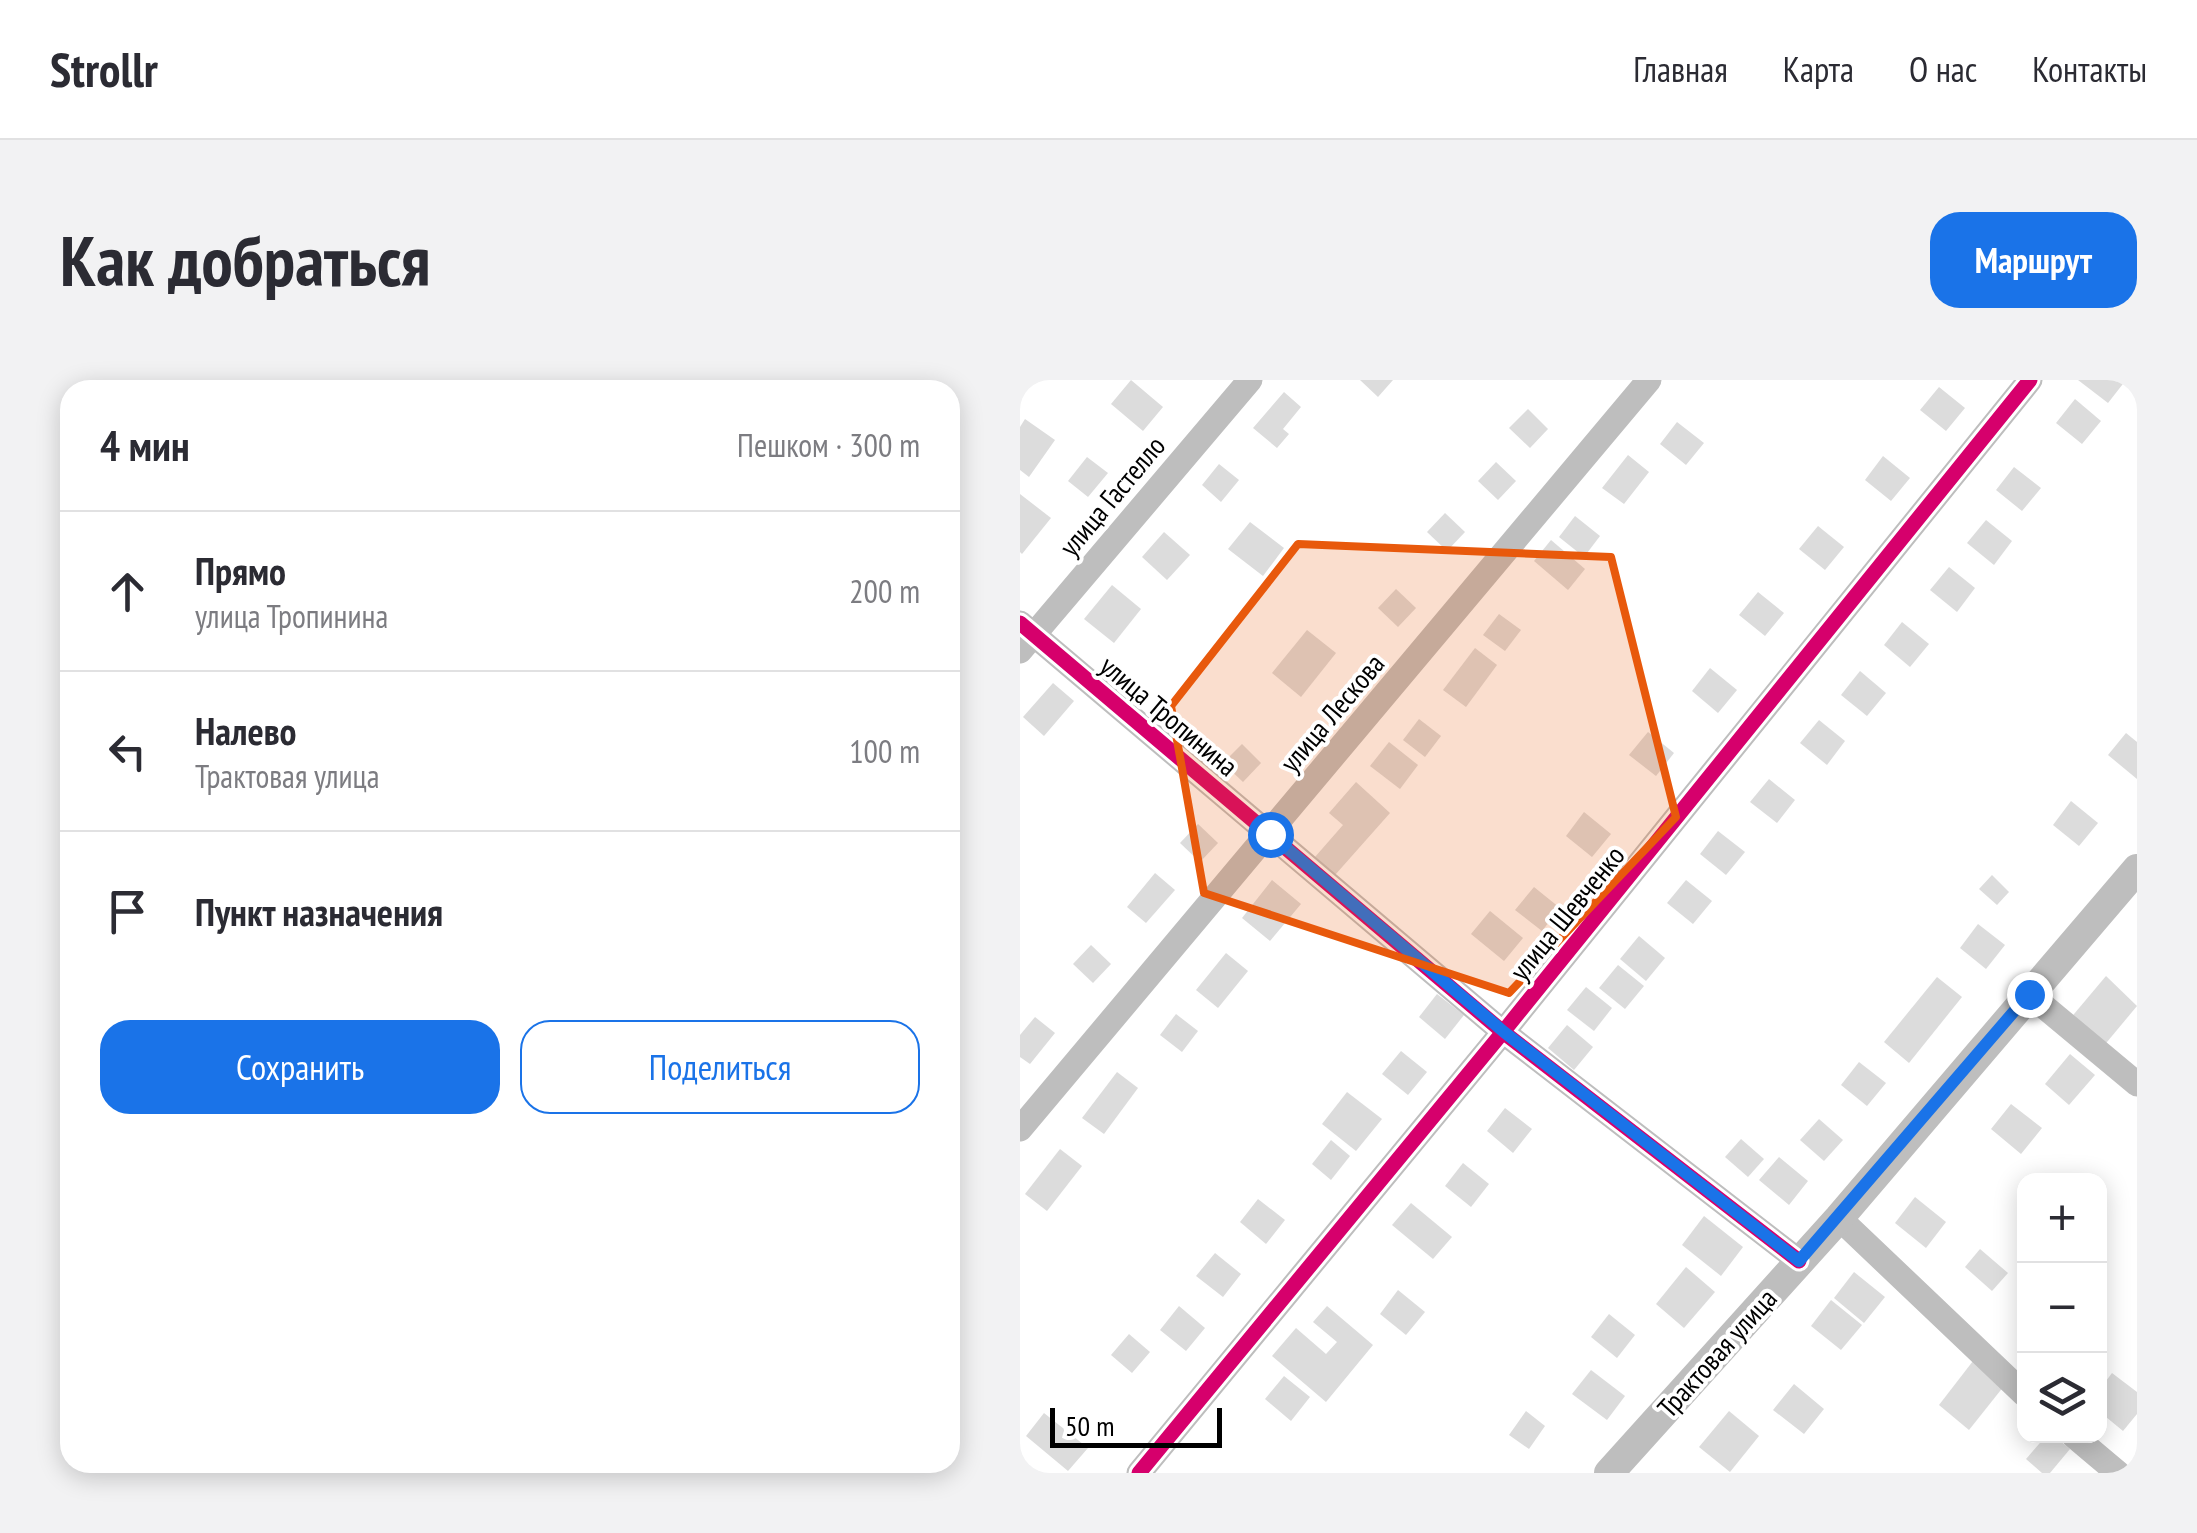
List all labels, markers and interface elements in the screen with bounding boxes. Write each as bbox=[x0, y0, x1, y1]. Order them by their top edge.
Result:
text: Strollr bbox=[50, 38, 158, 100]
text: Главная bbox=[1633, 46, 1728, 92]
text: Карта bbox=[1783, 46, 1854, 92]
text: О нас bbox=[1909, 46, 1977, 92]
text: Контакты bbox=[2032, 46, 2147, 92]
button: Маршрут bbox=[1930, 212, 2137, 308]
text: Как добраться bbox=[60, 215, 431, 305]
text: 4 мин bbox=[100, 418, 190, 473]
text: Пешком · 300 m bbox=[737, 424, 920, 466]
street label: улица Гастелло bbox=[1050, 428, 1173, 564]
text: Прямо bbox=[195, 546, 286, 595]
icon: ahead bbox=[100, 564, 155, 619]
text: 200 m bbox=[849, 570, 920, 612]
text: улица Тропинина bbox=[195, 595, 388, 637]
street label: улица Лескова bbox=[1271, 646, 1392, 780]
street label: улица Тропинина bbox=[1093, 647, 1246, 784]
text: Налево bbox=[195, 706, 296, 755]
icon: left bbox=[100, 724, 155, 779]
text: 100 m bbox=[849, 730, 920, 772]
text: Трактовая улица bbox=[195, 755, 380, 797]
route start bbox=[1248, 812, 1294, 858]
street label: улица Шевченко bbox=[1501, 838, 1632, 988]
icon: arrive bbox=[100, 884, 155, 939]
text: Пункт назначения bbox=[195, 887, 443, 936]
route end bbox=[2007, 972, 2053, 1018]
button: Сохранить bbox=[100, 1020, 500, 1114]
button: Поделиться bbox=[520, 1020, 920, 1114]
map controls bbox=[2017, 1173, 2107, 1443]
button: + bbox=[2017, 1173, 2107, 1263]
button: − bbox=[2017, 1263, 2107, 1353]
street label: Трактовая улица bbox=[1649, 1280, 1784, 1425]
button: layers bbox=[2017, 1353, 2107, 1443]
scale bar bbox=[1050, 1403, 1222, 1448]
text: 50 m bbox=[1065, 1407, 1114, 1444]

